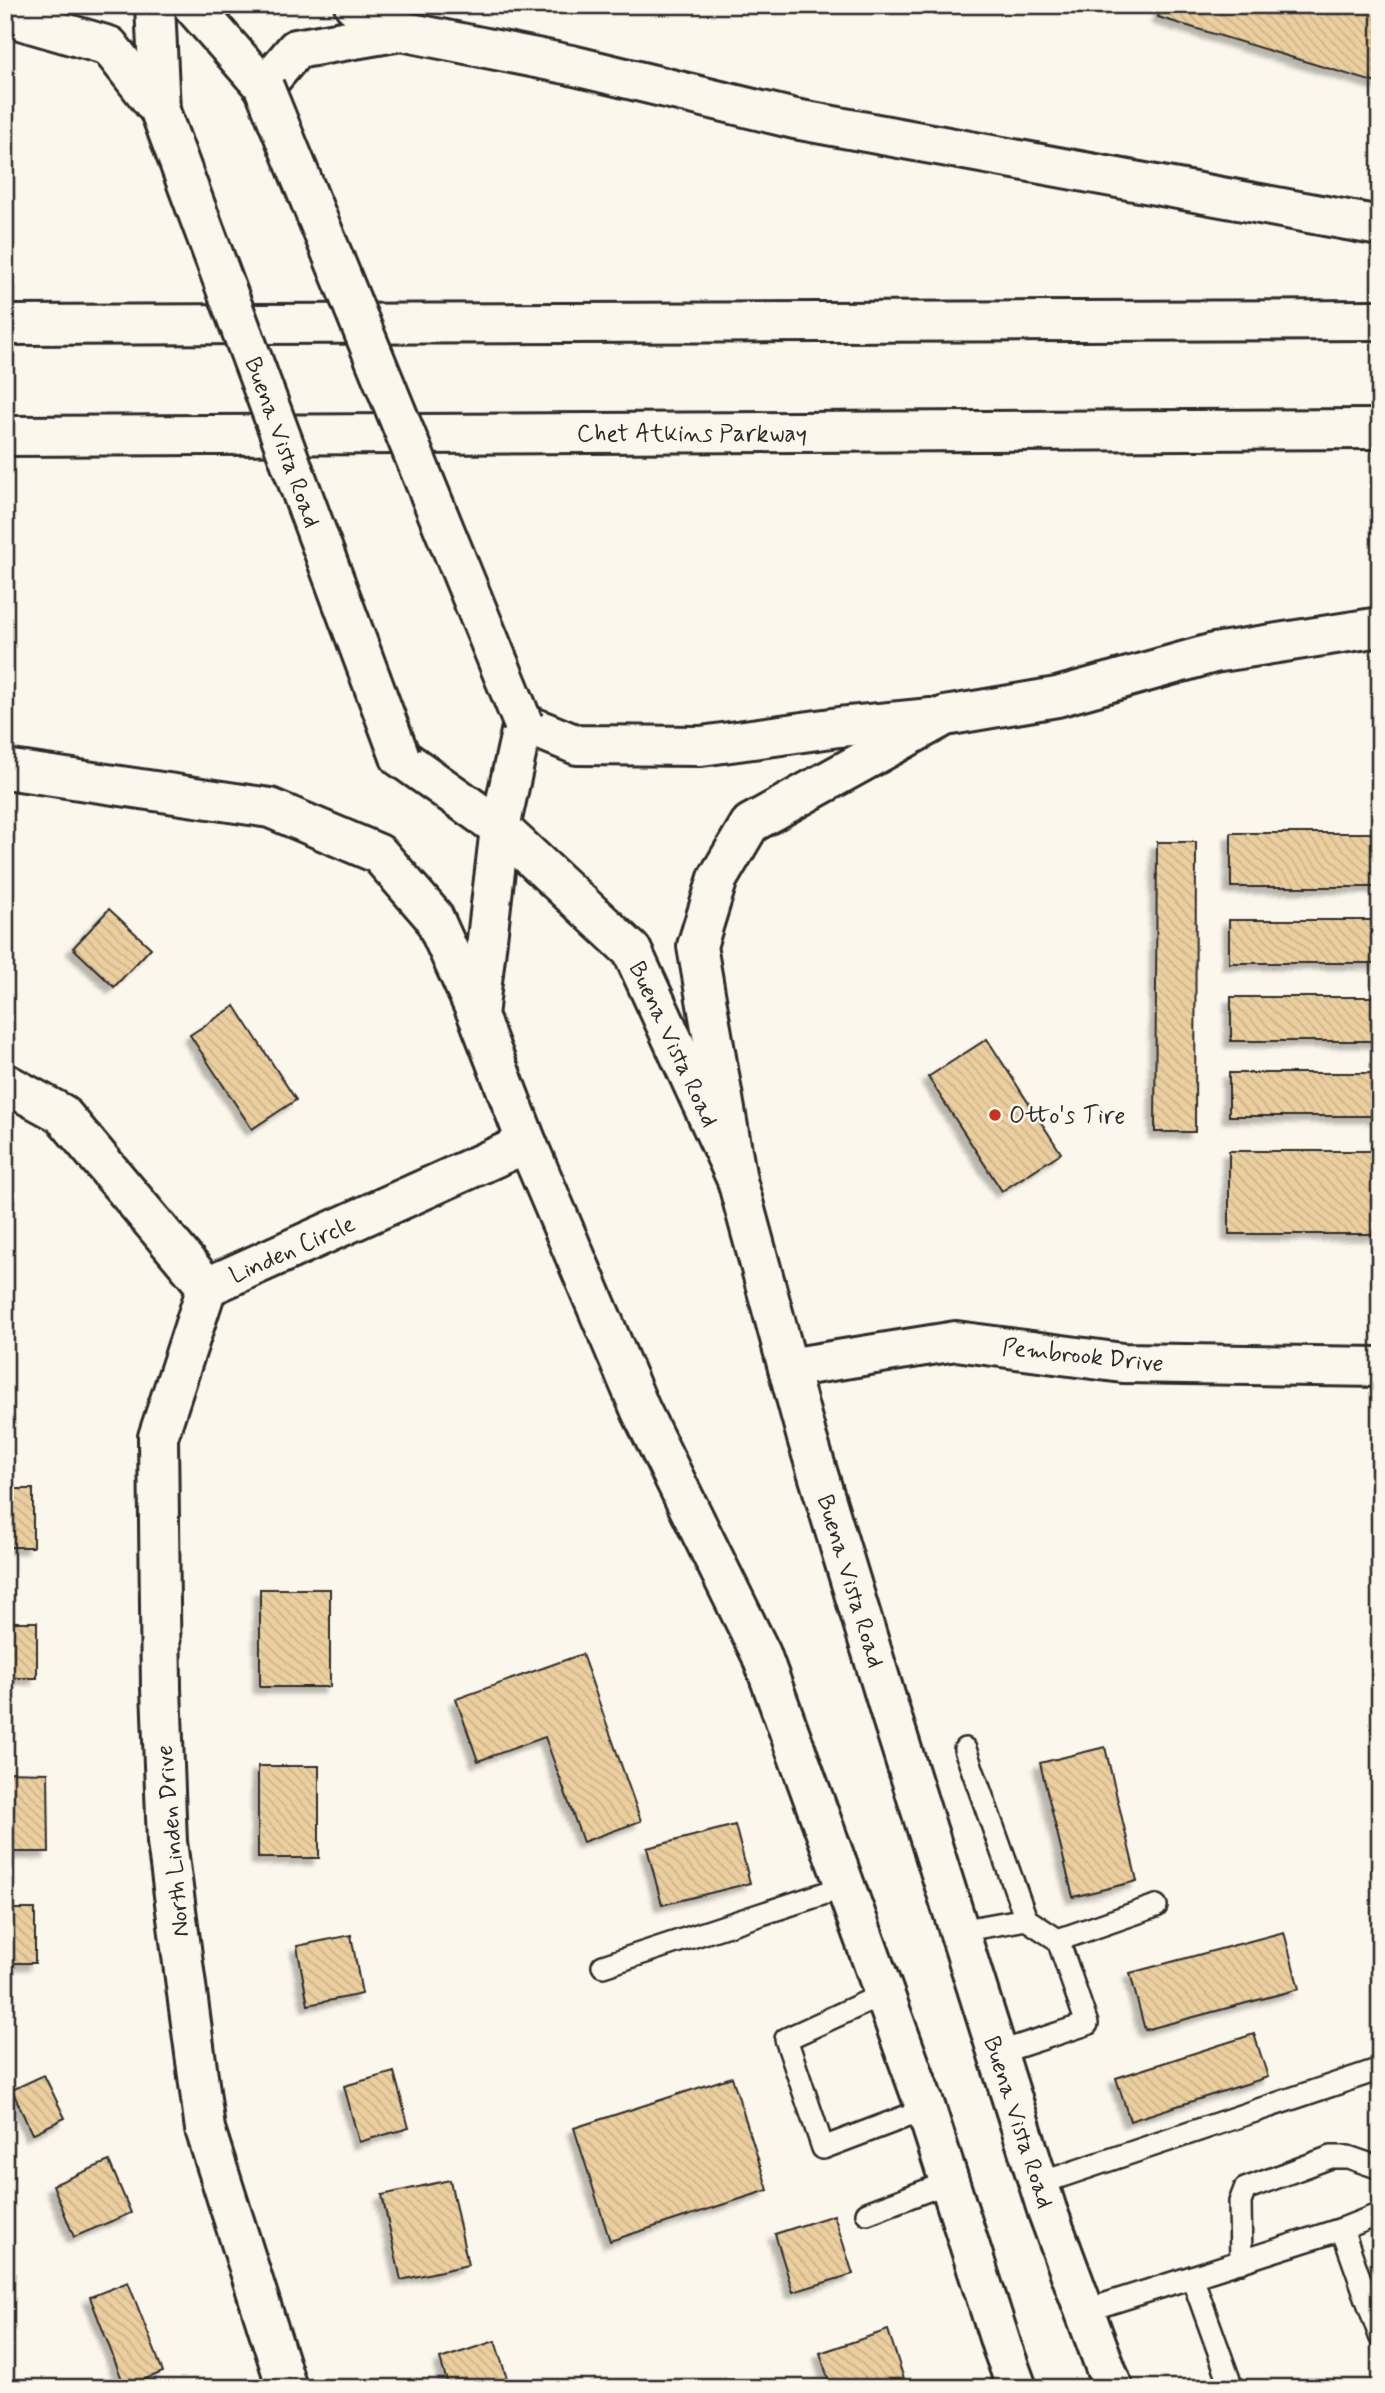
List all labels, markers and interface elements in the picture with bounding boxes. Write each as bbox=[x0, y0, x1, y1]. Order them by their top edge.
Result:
street label: Buena Vista Road bbox=[236, 353, 327, 532]
street label: Chet Atkins Parkway bbox=[577, 419, 807, 450]
street label: Buena Vista Road bbox=[621, 957, 725, 1132]
place label: Otto's Tire bbox=[1009, 1101, 1125, 1132]
marker: Otto's Tire bbox=[987, 1107, 1003, 1123]
street label: Linden Circle bbox=[225, 1209, 360, 1292]
street label: Pembrook Drive bbox=[1001, 1333, 1165, 1380]
street label: Buena Vista Road bbox=[809, 1491, 891, 1672]
street label: North Linden Drive bbox=[150, 1744, 197, 1938]
street label: Buena Vista Road bbox=[975, 2032, 1060, 2213]

